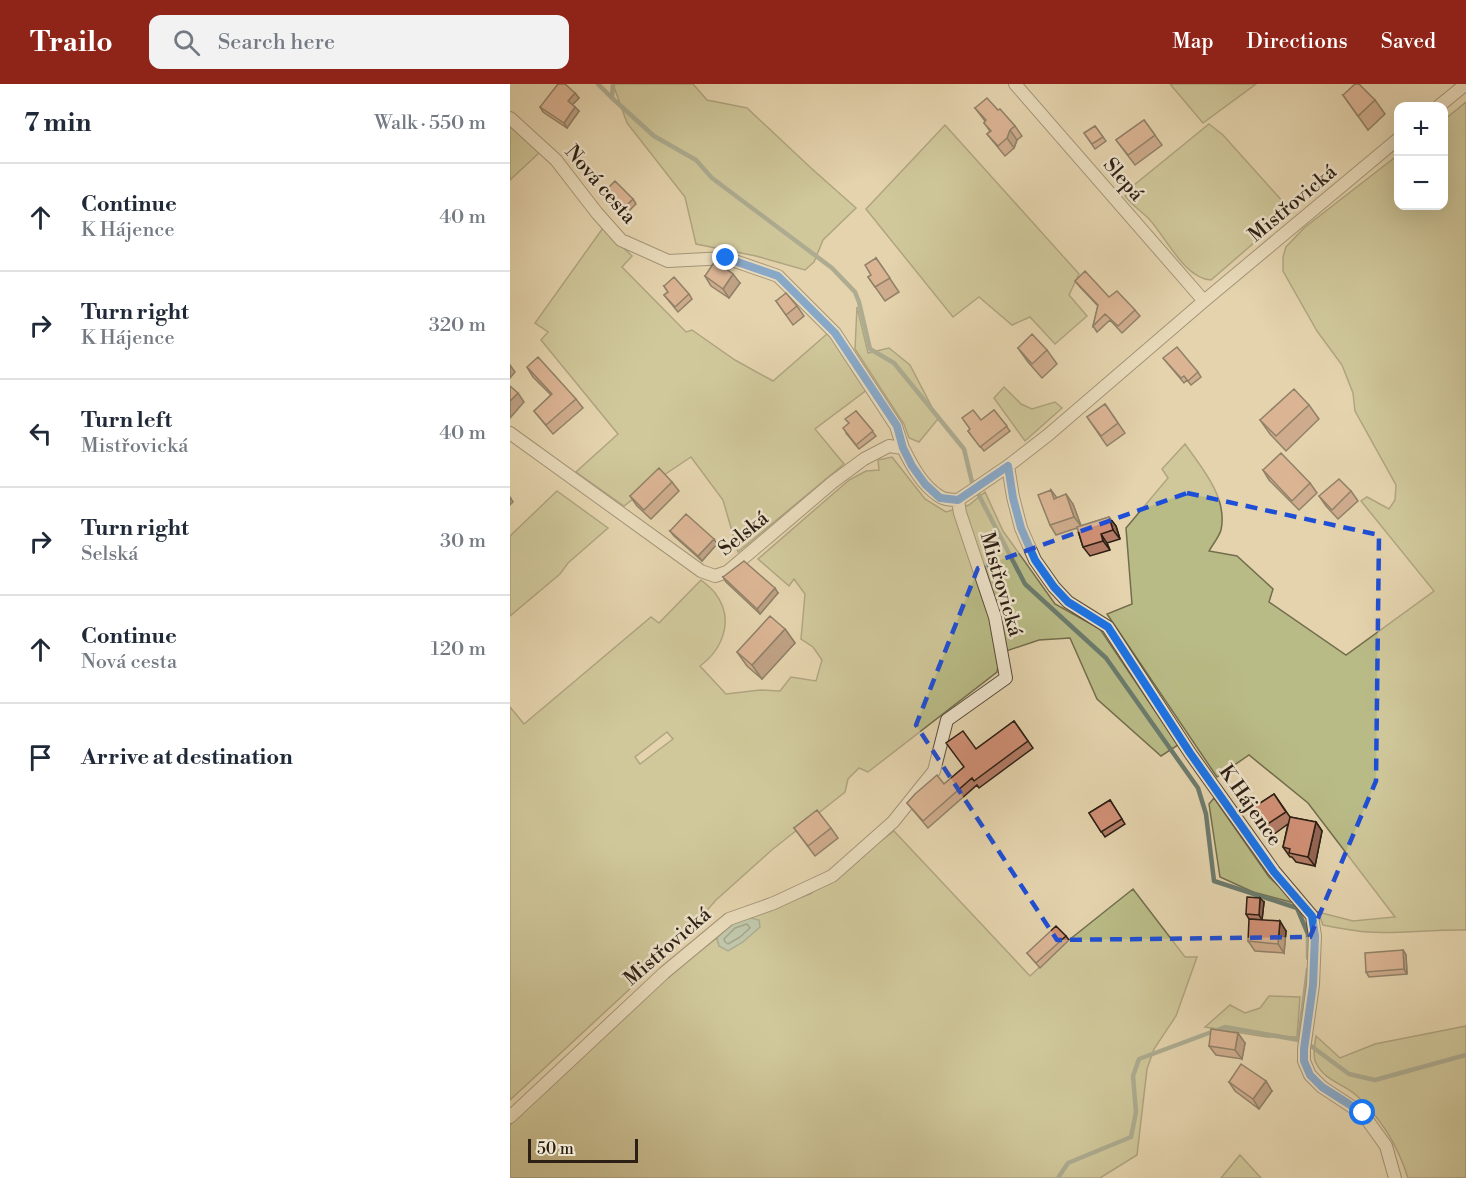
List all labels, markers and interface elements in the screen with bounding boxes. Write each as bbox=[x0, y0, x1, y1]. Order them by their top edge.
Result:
search box bbox=[149, 15, 569, 69]
text: Trailo bbox=[30, 25, 113, 60]
icon: search bbox=[170, 26, 203, 59]
text: Search here bbox=[218, 29, 335, 56]
text: Map bbox=[1172, 29, 1214, 55]
text: Directions bbox=[1247, 29, 1348, 55]
text: Saved bbox=[1381, 29, 1436, 55]
map controls bbox=[1394, 102, 1448, 210]
button: + bbox=[1394, 102, 1448, 156]
text: 7 min bbox=[24, 107, 91, 139]
text: Walk · 550 m bbox=[374, 111, 486, 136]
street label: Nová cesta bbox=[559, 140, 641, 230]
street label: Slepá bbox=[1097, 153, 1149, 207]
button: − bbox=[1394, 156, 1448, 210]
street label: Mistřovická bbox=[1244, 160, 1343, 248]
text: Continue bbox=[81, 191, 177, 218]
icon: ahead bbox=[24, 201, 57, 234]
text: 40 m bbox=[439, 205, 486, 230]
text: K Hájence bbox=[81, 218, 175, 243]
route end bbox=[712, 244, 738, 270]
text: Turn right bbox=[81, 299, 189, 326]
icon: right bbox=[24, 309, 57, 342]
text: 320 m bbox=[429, 313, 486, 338]
text: K Hájence bbox=[81, 326, 175, 351]
text: Turn left bbox=[81, 407, 172, 434]
icon: left bbox=[24, 417, 57, 450]
text: 40 m bbox=[439, 421, 486, 446]
text: Mistřovická bbox=[81, 434, 188, 459]
street label: Selská bbox=[714, 506, 775, 562]
text: Turn right bbox=[81, 515, 189, 542]
icon: right bbox=[24, 525, 57, 558]
text: 30 m bbox=[440, 529, 486, 554]
street label: Mistřovická bbox=[974, 529, 1028, 640]
text: Selská bbox=[81, 542, 138, 567]
text: Continue bbox=[81, 623, 177, 650]
icon: ahead bbox=[24, 633, 57, 666]
text: 120 m bbox=[431, 637, 486, 662]
text: Nová cesta bbox=[81, 650, 177, 675]
icon: arrive bbox=[24, 741, 57, 774]
text: Arrive at destination bbox=[81, 744, 293, 771]
street label: K Hájence bbox=[1213, 760, 1287, 851]
street label: Mistřovická bbox=[619, 902, 717, 992]
route start bbox=[1349, 1099, 1375, 1125]
scale bar bbox=[528, 1136, 638, 1164]
text: 50 m bbox=[537, 1139, 574, 1159]

